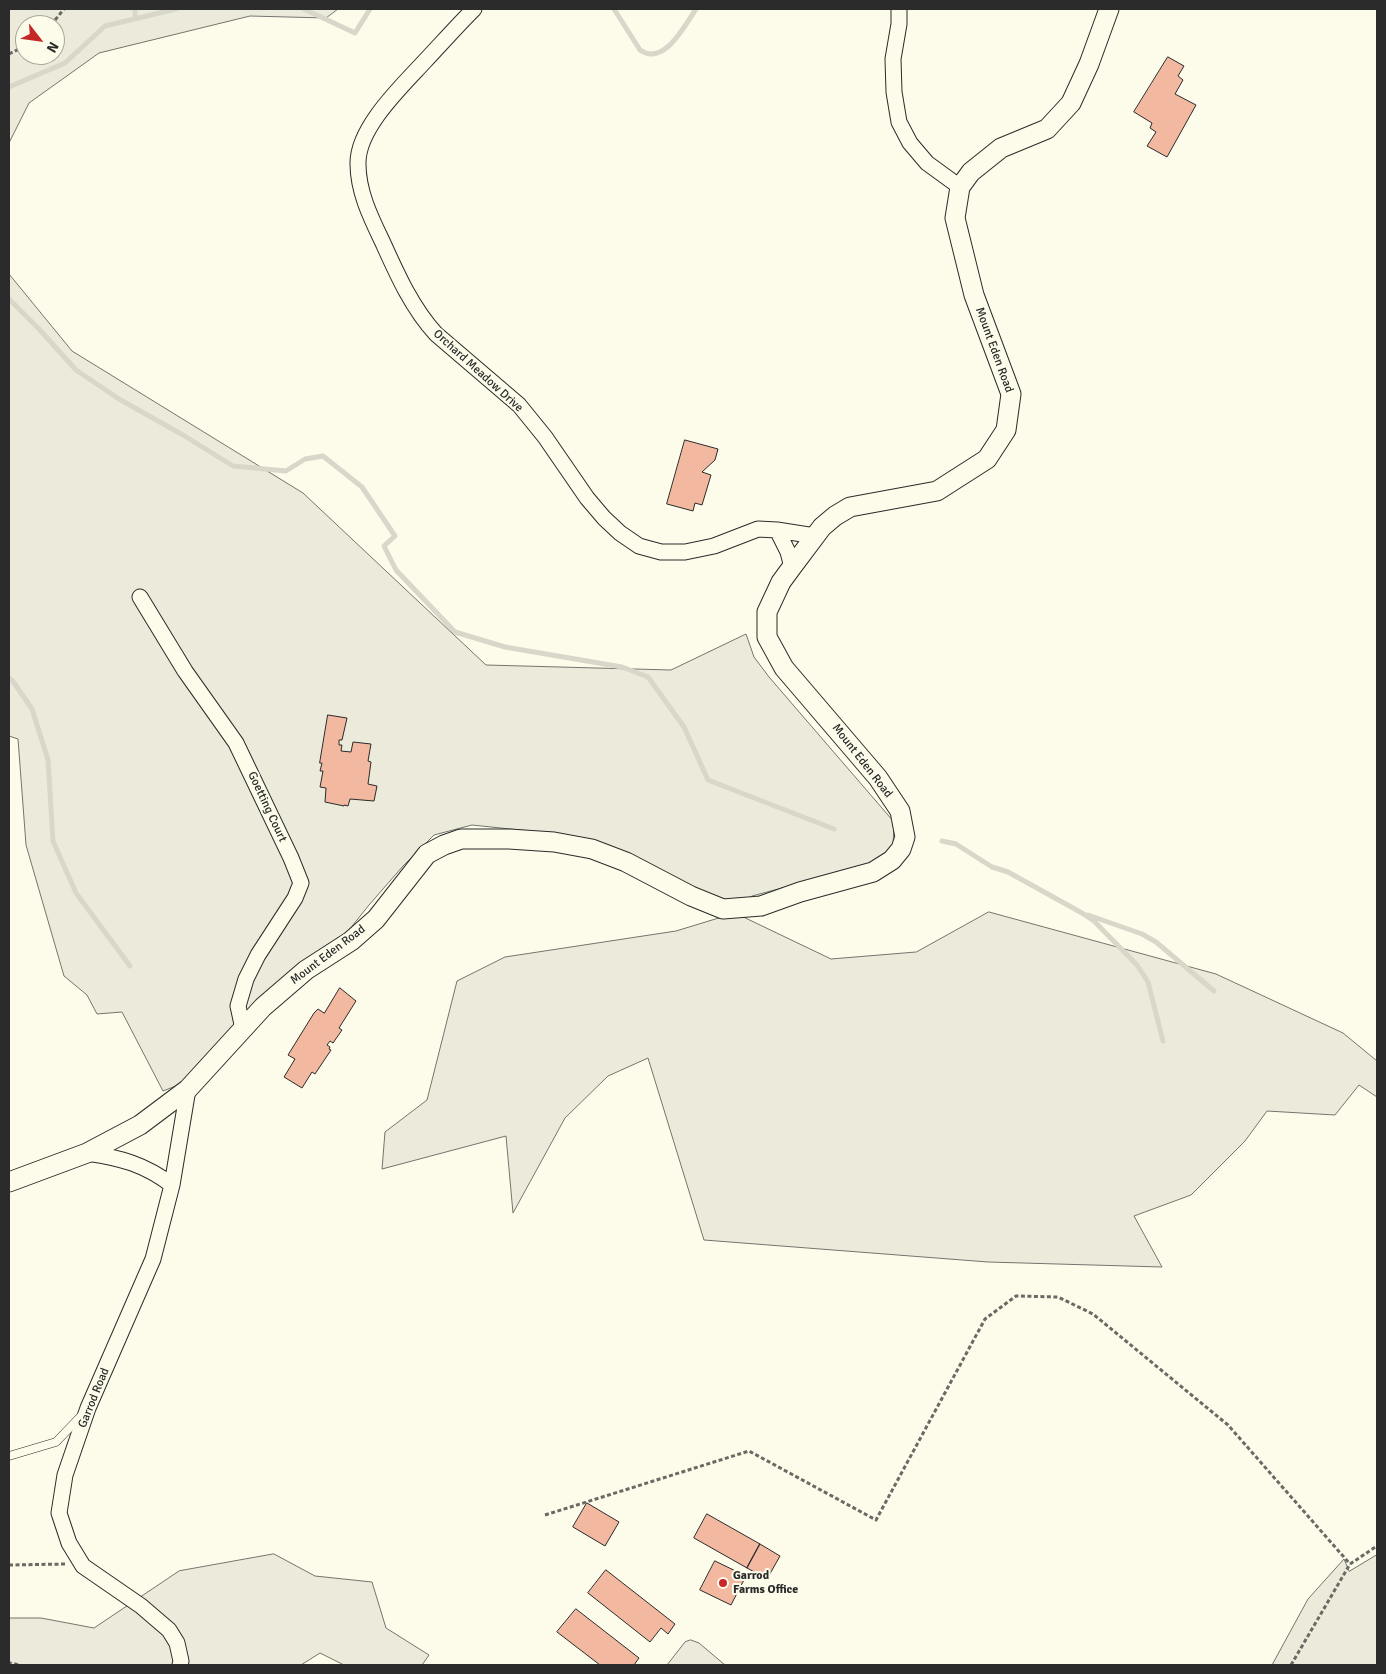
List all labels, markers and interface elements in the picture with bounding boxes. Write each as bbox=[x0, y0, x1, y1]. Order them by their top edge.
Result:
north arrow bbox=[15, 15, 65, 65]
text: N bbox=[43, 39, 62, 56]
street label: Mount Eden Road bbox=[972, 305, 1016, 395]
street label: Orchard Meadow Drive bbox=[430, 327, 526, 415]
street label: Mount Eden Road bbox=[829, 721, 895, 801]
street label: Goetting Court bbox=[244, 769, 290, 845]
street label: Mount Eden Road bbox=[288, 922, 368, 988]
street label: Garrod Road bbox=[75, 1366, 113, 1430]
place label: Garrod Farms Office bbox=[733, 1569, 798, 1597]
marker: Garrod Farms Office bbox=[717, 1577, 729, 1589]

